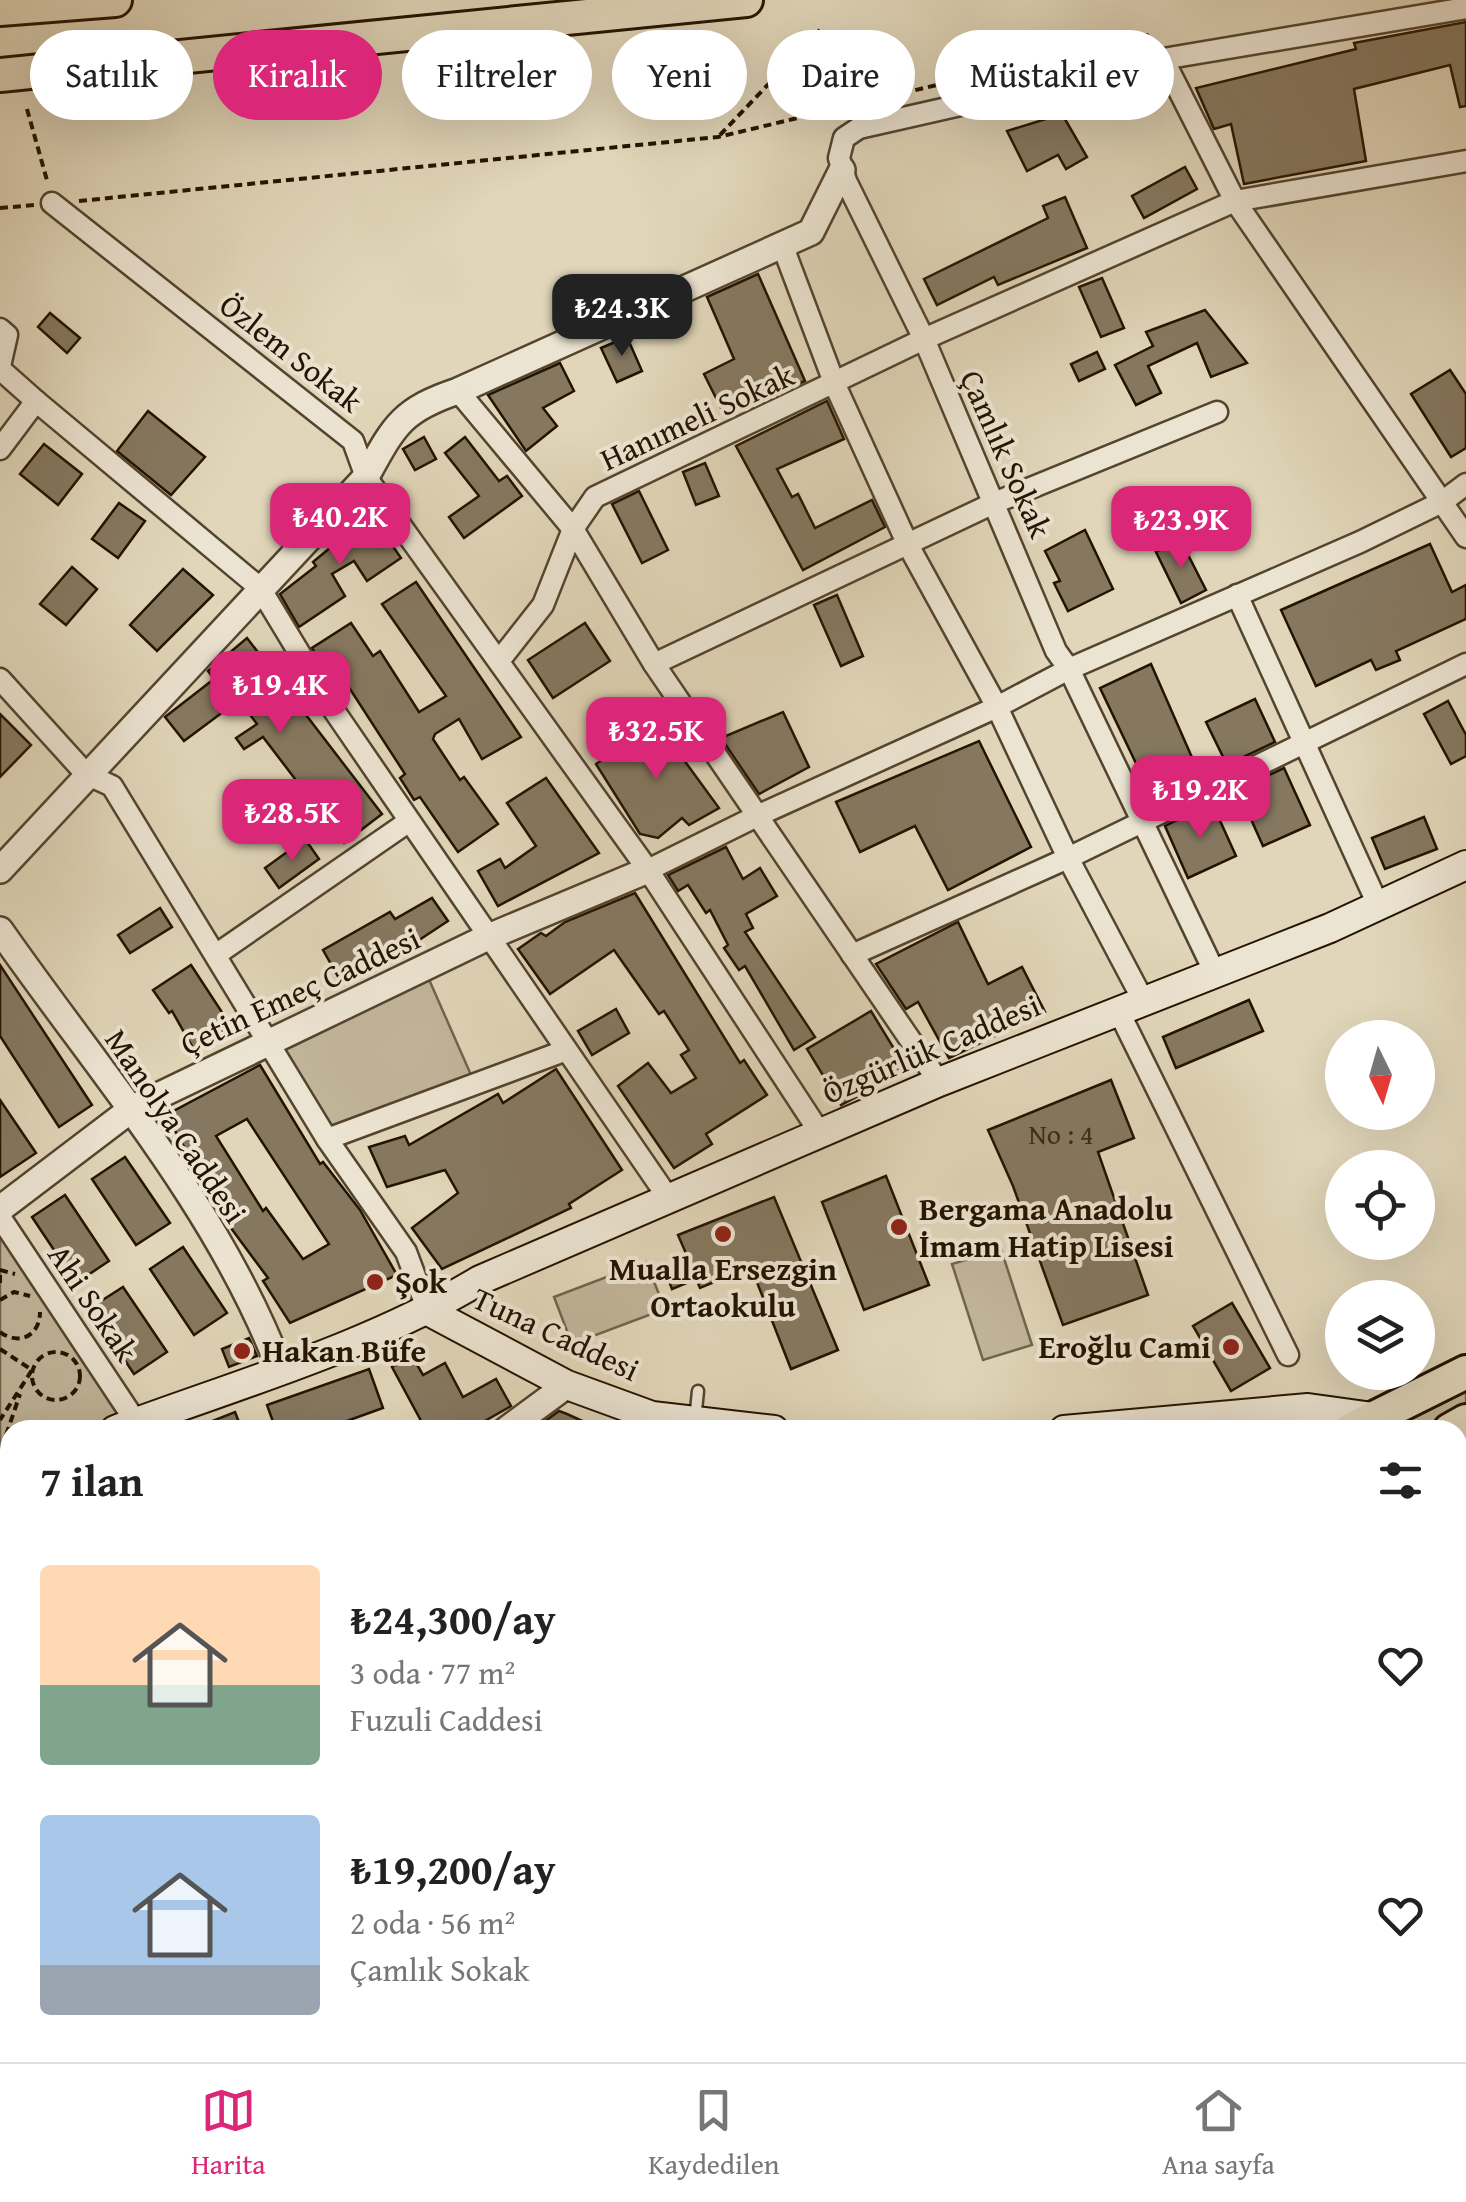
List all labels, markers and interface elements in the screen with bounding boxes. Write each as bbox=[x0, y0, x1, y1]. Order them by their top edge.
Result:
chip: Satılık bbox=[30, 30, 193, 120]
chip: Kiralık bbox=[213, 30, 382, 120]
chip: Filtreler bbox=[402, 30, 592, 120]
chip: Yeni bbox=[612, 30, 747, 120]
chip: Daire bbox=[767, 30, 915, 120]
chip: Müstakil ev bbox=[935, 30, 1174, 120]
pin: ₺24.3K bbox=[541, 274, 703, 359]
street label: Özlem Sokak bbox=[210, 282, 373, 424]
text: ₺24.3K bbox=[574, 283, 670, 330]
street label: Hanımeli Sokak bbox=[592, 351, 802, 482]
street label: Çamlık Sokak bbox=[948, 362, 1065, 546]
pin: ₺40.2K bbox=[259, 483, 421, 568]
pin: ₺23.9K bbox=[1100, 486, 1262, 571]
text: ₺40.2K bbox=[292, 492, 388, 539]
text: ₺23.9K bbox=[1133, 495, 1229, 542]
pin: ₺19.4K bbox=[199, 651, 361, 736]
text: ₺19.4K bbox=[232, 660, 328, 707]
pin: ₺32.5K bbox=[575, 697, 737, 782]
text: ₺32.5K bbox=[608, 706, 704, 753]
pin: ₺19.2K bbox=[1119, 756, 1281, 841]
text: ₺19.2K bbox=[1152, 765, 1248, 812]
pin: ₺28.5K bbox=[211, 779, 373, 864]
text: ₺28.5K bbox=[244, 788, 340, 835]
street label: Çetin Emeç Caddesi bbox=[172, 914, 427, 1067]
street label: Özgürlük Caddesi bbox=[814, 981, 1047, 1116]
street label: Manolya Caddesi bbox=[94, 1019, 259, 1232]
north arrow bbox=[1325, 1020, 1435, 1130]
map controls bbox=[1325, 1020, 1435, 1390]
house number: No : 4 bbox=[1028, 1113, 1094, 1154]
button: locate bbox=[1325, 1150, 1435, 1260]
place label: Bergama Anadolu İmam Hatip Lisesi bbox=[919, 1185, 1174, 1269]
marker: Bergama Anadolu İmam Hatip Lisesi bbox=[888, 1216, 910, 1238]
marker: Mualla Ersezgin Ortaokulu bbox=[712, 1223, 734, 1245]
street label: Ahi Sokak bbox=[37, 1234, 150, 1372]
place label: Mualla Ersezgin Ortaokulu bbox=[609, 1245, 837, 1329]
place label: Şok bbox=[395, 1258, 448, 1305]
marker: Şok bbox=[364, 1271, 386, 1293]
street label: Tuna Caddesi bbox=[465, 1274, 647, 1393]
button: layers bbox=[1325, 1280, 1435, 1390]
place label: Eroğlu Cami bbox=[1039, 1323, 1211, 1370]
place label: Hakan Büfe bbox=[262, 1327, 426, 1374]
marker: Eroğlu Cami bbox=[1220, 1336, 1242, 1358]
marker: Hakan Büfe bbox=[231, 1340, 253, 1362]
text: 7 ilan bbox=[40, 1450, 143, 1511]
icon: filters bbox=[1373, 1453, 1428, 1508]
text: ₺24,300/ay bbox=[350, 1588, 556, 1649]
icon: home bbox=[120, 1605, 240, 1725]
icon: heart bbox=[1373, 1638, 1428, 1693]
text: 3 oda · 77 m² bbox=[350, 1649, 515, 1696]
text: Fuzuli Caddesi bbox=[350, 1696, 543, 1743]
text: ₺19,200/ay bbox=[350, 1838, 556, 1899]
icon: home bbox=[120, 1855, 240, 1975]
icon: heart bbox=[1373, 1888, 1428, 1943]
text: 2 oda · 56 m² bbox=[350, 1899, 515, 1946]
text: Çamlık Sokak bbox=[350, 1946, 530, 1993]
tab: Harita bbox=[191, 2083, 266, 2184]
tab: Kaydedilen bbox=[648, 2083, 780, 2184]
tab: Ana sayfa bbox=[1162, 2083, 1275, 2184]

